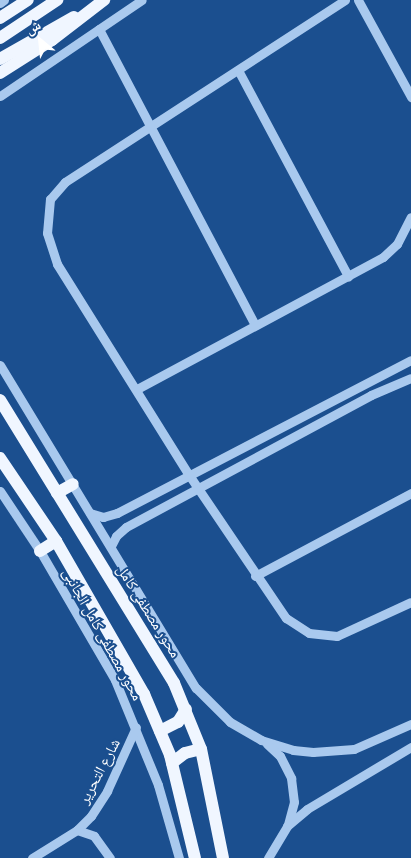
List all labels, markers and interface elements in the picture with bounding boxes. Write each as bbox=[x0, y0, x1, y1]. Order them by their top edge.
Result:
north arrow bbox=[15, 15, 65, 65]
text: ش bbox=[22, 15, 43, 37]
street label: محور مصطفى كامل bbox=[113, 561, 185, 661]
street label: محور مصطفى كامل الجانبى bbox=[59, 565, 147, 703]
street label: شارع التحرير bbox=[74, 735, 124, 807]

